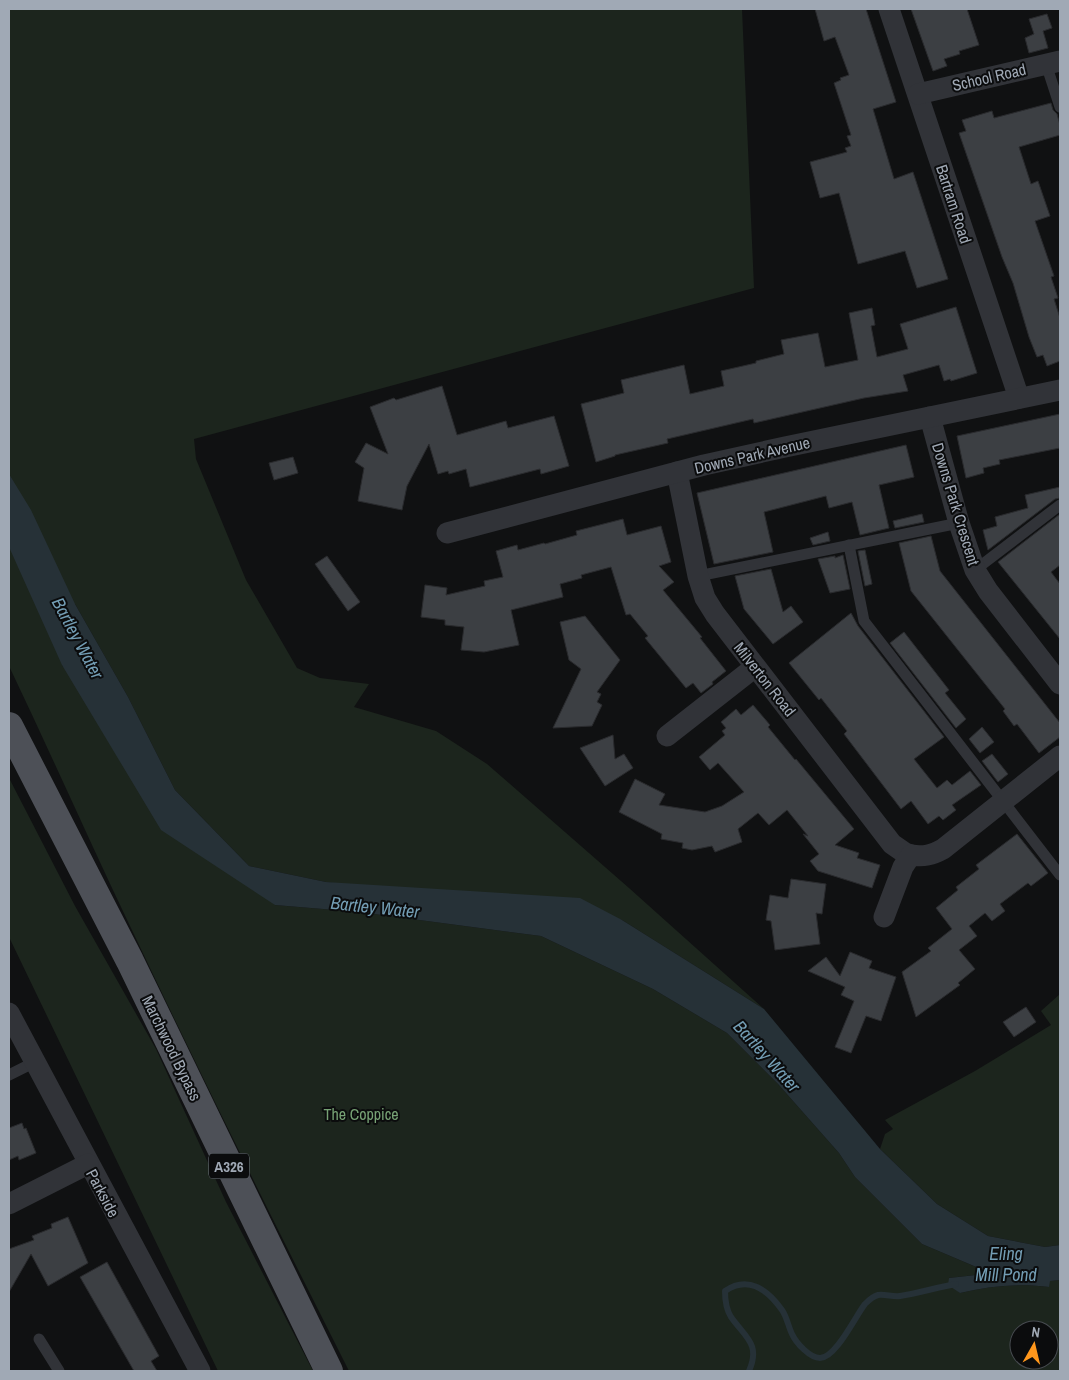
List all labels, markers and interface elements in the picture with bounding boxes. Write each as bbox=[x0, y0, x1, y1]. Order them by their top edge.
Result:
street label: School Road bbox=[950, 58, 1028, 96]
street label: Bartram Road bbox=[931, 162, 977, 246]
street label: Downs Park Avenue bbox=[692, 431, 812, 479]
street label: Downs Park Crescent bbox=[927, 440, 985, 568]
water label: Bartley Water bbox=[46, 593, 110, 684]
street label: Milverton Road bbox=[729, 637, 801, 721]
water label: Bartley Water bbox=[329, 890, 422, 924]
street label: Marchwood Bypass bbox=[137, 992, 207, 1104]
water label: Bartley Water bbox=[728, 1015, 807, 1098]
park label: The Coppice bbox=[323, 1103, 399, 1125]
road number: A326 bbox=[209, 1154, 249, 1178]
street label: Parkside bbox=[81, 1165, 125, 1221]
water label: Eling Mill Pond bbox=[975, 1241, 1038, 1287]
north arrow bbox=[1009, 1320, 1059, 1370]
text: N bbox=[1030, 1323, 1041, 1342]

